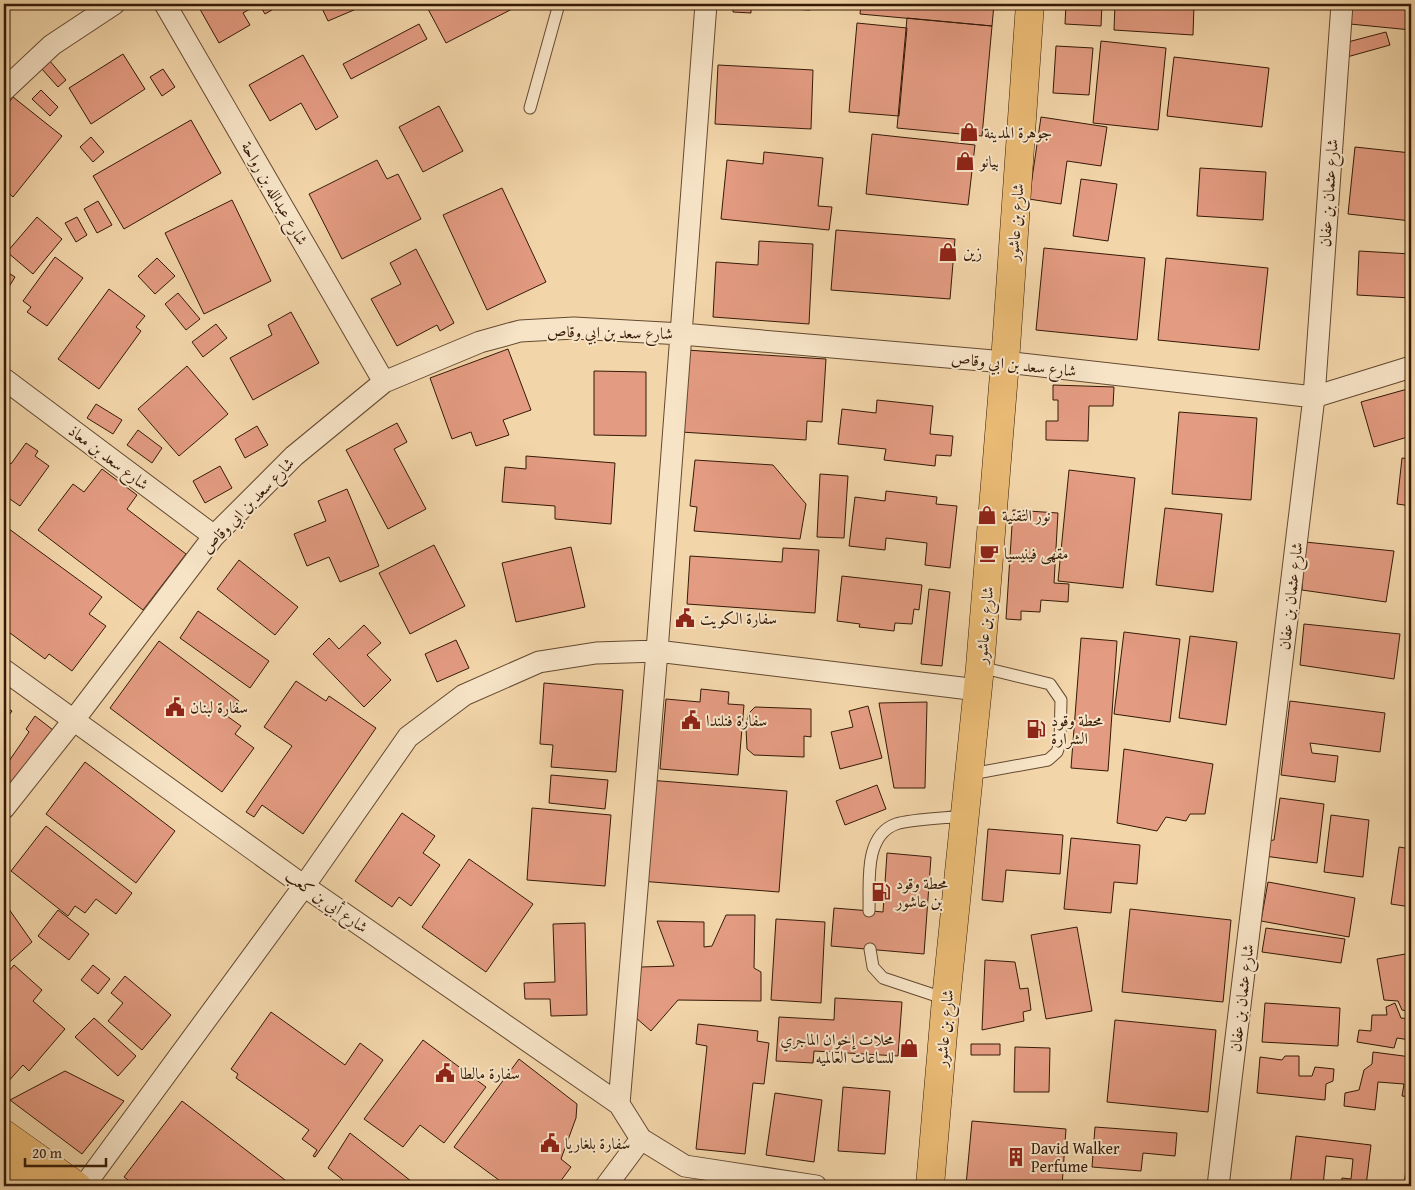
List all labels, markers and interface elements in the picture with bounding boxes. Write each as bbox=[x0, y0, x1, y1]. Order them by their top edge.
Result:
place label: جوهرة المدينة bbox=[984, 120, 1052, 144]
shop icon: جوهرة المدينة bbox=[958, 121, 980, 143]
street label: شارع عبدالله بن رواحة bbox=[234, 137, 315, 250]
street label: شارع عثمان بن عفان bbox=[1312, 138, 1346, 248]
place label: بيانو bbox=[978, 149, 999, 173]
shop icon: بيانو bbox=[954, 150, 976, 172]
street label: شارع بن عاشور bbox=[1000, 182, 1032, 264]
place label: زين bbox=[963, 240, 982, 264]
shop icon: زين bbox=[937, 241, 959, 263]
street label: شارع سعد بن ابي وقاص bbox=[547, 319, 673, 347]
street label: شارع سعد بن ابي وقاص bbox=[950, 345, 1078, 384]
street label: شارع سعد بن معاذ bbox=[62, 419, 154, 497]
street label: شارع سعد بن ابي وقاص bbox=[195, 451, 301, 560]
place label: نور التقنية bbox=[1002, 503, 1051, 527]
shop icon: نور التقنية bbox=[976, 504, 998, 526]
place label: مقهى فينيسيا bbox=[1004, 541, 1068, 565]
street label: شارع عثمان بن عفان bbox=[1271, 541, 1311, 652]
cafe icon: مقهى فينيسيا bbox=[978, 542, 1000, 564]
street label: شارع بن عاشور bbox=[968, 585, 1001, 667]
place label: سفارة الكويت bbox=[700, 606, 777, 630]
public building icon: سفارة الكويت bbox=[674, 607, 696, 629]
place label: سفارة لبنان bbox=[190, 695, 248, 719]
public building icon: سفارة لبنان bbox=[164, 696, 186, 718]
place label: سفارة فنلندا bbox=[706, 708, 767, 732]
place label: محطة وقود الشرارة bbox=[1051, 708, 1103, 750]
public building icon: سفارة فنلندا bbox=[680, 709, 702, 731]
fuel station icon: محطة وقود الشرارة bbox=[1025, 718, 1047, 740]
street label: شارع أبي بن كعب bbox=[280, 864, 373, 940]
place label: محطة وقود بن عاشور bbox=[894, 871, 948, 913]
fuel station icon: محطة وقود بن عاشور bbox=[870, 881, 892, 903]
street label: شارع عثمان بن عفان bbox=[1222, 943, 1262, 1054]
street label: شارع بن عاشور bbox=[928, 988, 961, 1070]
place label: محلات إخوان الماجري للساعات العالميه bbox=[780, 1027, 894, 1069]
shop icon: محلات إخوان الماجري للساعات العالميه bbox=[898, 1037, 920, 1059]
place label: سفارة مالطا bbox=[460, 1061, 520, 1085]
public building icon: سفارة مالطا bbox=[434, 1062, 456, 1084]
place label: سفارة بلغاريا bbox=[565, 1131, 630, 1155]
public building icon: سفارة بلغاريا bbox=[539, 1132, 561, 1154]
scale bar bbox=[25, 1135, 106, 1167]
place label: David Walker Perfume bbox=[1031, 1136, 1120, 1178]
text: 20 m bbox=[32, 1142, 63, 1163]
building icon: David Walker Perfume bbox=[1005, 1146, 1027, 1168]

